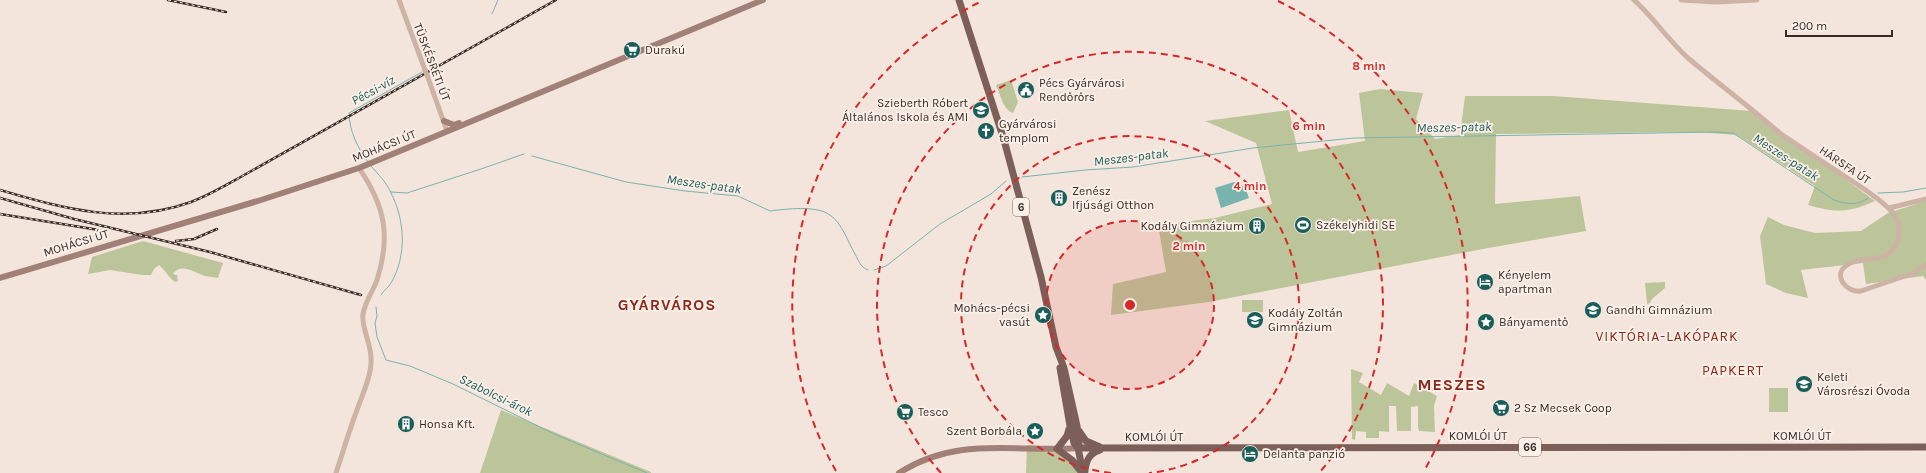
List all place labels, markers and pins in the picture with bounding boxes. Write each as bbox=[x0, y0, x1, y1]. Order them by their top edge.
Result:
supermarket icon: Durakú bbox=[622, 40, 642, 60]
place label: Durakú bbox=[645, 43, 685, 57]
place label: Pécs Gyárvárosi Rendőrőrs bbox=[1039, 76, 1125, 104]
public building icon: Pécs Gyárvárosi Rendőrőrs bbox=[1016, 80, 1036, 100]
place label: Szieberth Róbert Általános Iskola és AMI bbox=[842, 96, 968, 124]
school or university icon: Szieberth Róbert Általános Iskola és AMI bbox=[971, 100, 991, 120]
place label: Gyárvárosi templom bbox=[999, 117, 1057, 145]
church icon: Gyárvárosi templom bbox=[976, 121, 996, 141]
place label: Zenész Ifjúsági Otthon bbox=[1072, 184, 1154, 212]
building icon: Zenész Ifjúsági Otthon bbox=[1049, 188, 1069, 208]
sports icon: Székelyhidi SE bbox=[1293, 215, 1313, 235]
building icon: Kodály Gimnázium bbox=[1247, 216, 1267, 236]
place label: Székelyhidi SE bbox=[1316, 218, 1395, 232]
place label: Kodály Gimnázium bbox=[1140, 219, 1244, 233]
place label: Kényelem apartman bbox=[1498, 268, 1552, 296]
hotel icon: Kényelem apartman bbox=[1475, 272, 1495, 292]
centre of rings bbox=[1123, 298, 1137, 312]
school or university icon: Gandhi Gimnázium bbox=[1583, 300, 1603, 320]
place label: Mohács-pécsi vasút bbox=[954, 301, 1030, 329]
place label: Gandhi Gimnázium bbox=[1606, 303, 1713, 317]
place icon: Mohács-pécsi vasút bbox=[1033, 305, 1053, 325]
place label: Kodály Zoltán Gimnázium bbox=[1268, 306, 1343, 334]
school or university icon: Kodály Zoltán Gimnázium bbox=[1245, 310, 1265, 330]
place icon: Bányamentő bbox=[1476, 312, 1496, 332]
place label: Bányamentő bbox=[1499, 315, 1568, 329]
place label: Keleti Városrészi Óvoda bbox=[1817, 370, 1910, 398]
school or university icon: Keleti Városrészi Óvoda bbox=[1794, 374, 1814, 394]
supermarket icon: 2 Sz Mecsek Coop bbox=[1491, 398, 1511, 418]
place label: 2 Sz Mecsek Coop bbox=[1514, 401, 1612, 415]
supermarket icon: Tesco bbox=[895, 402, 915, 422]
place label: Tesco bbox=[918, 405, 948, 419]
building icon: Honsa Kft. bbox=[396, 414, 416, 434]
place label: Honsa Kft. bbox=[419, 417, 475, 431]
place icon: Szent Borbála bbox=[1025, 421, 1045, 441]
place label: Szent Borbála bbox=[946, 424, 1022, 438]
hotel icon: Delanta panzió bbox=[1240, 444, 1260, 464]
place label: Delanta panzió bbox=[1263, 447, 1345, 461]

